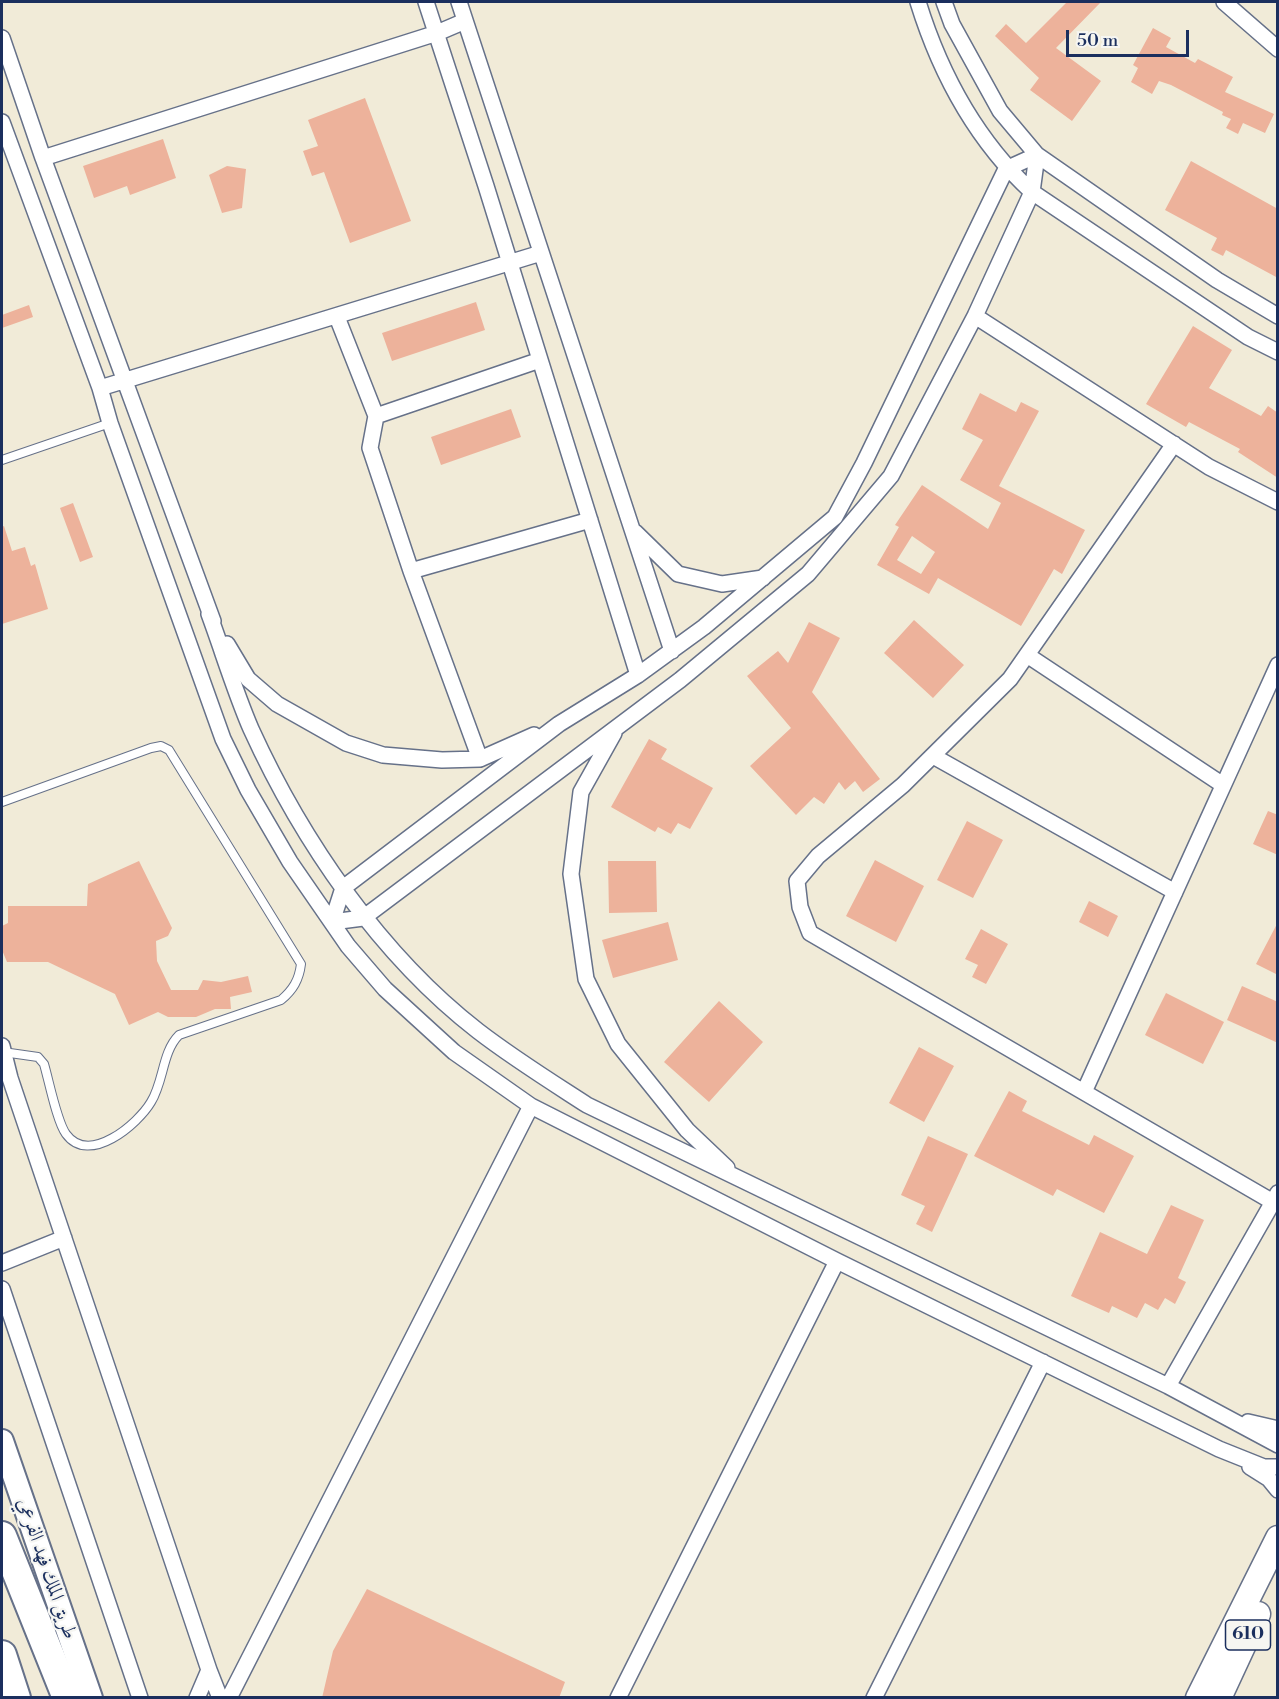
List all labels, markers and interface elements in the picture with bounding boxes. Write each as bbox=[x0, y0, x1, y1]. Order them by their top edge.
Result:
scale bar bbox=[1069, 18, 1192, 56]
text: 50 m bbox=[1077, 29, 1118, 52]
street label: طريق الملك فهد الفرعي bbox=[11, 1495, 81, 1643]
road number: 610 bbox=[1226, 1620, 1270, 1650]

